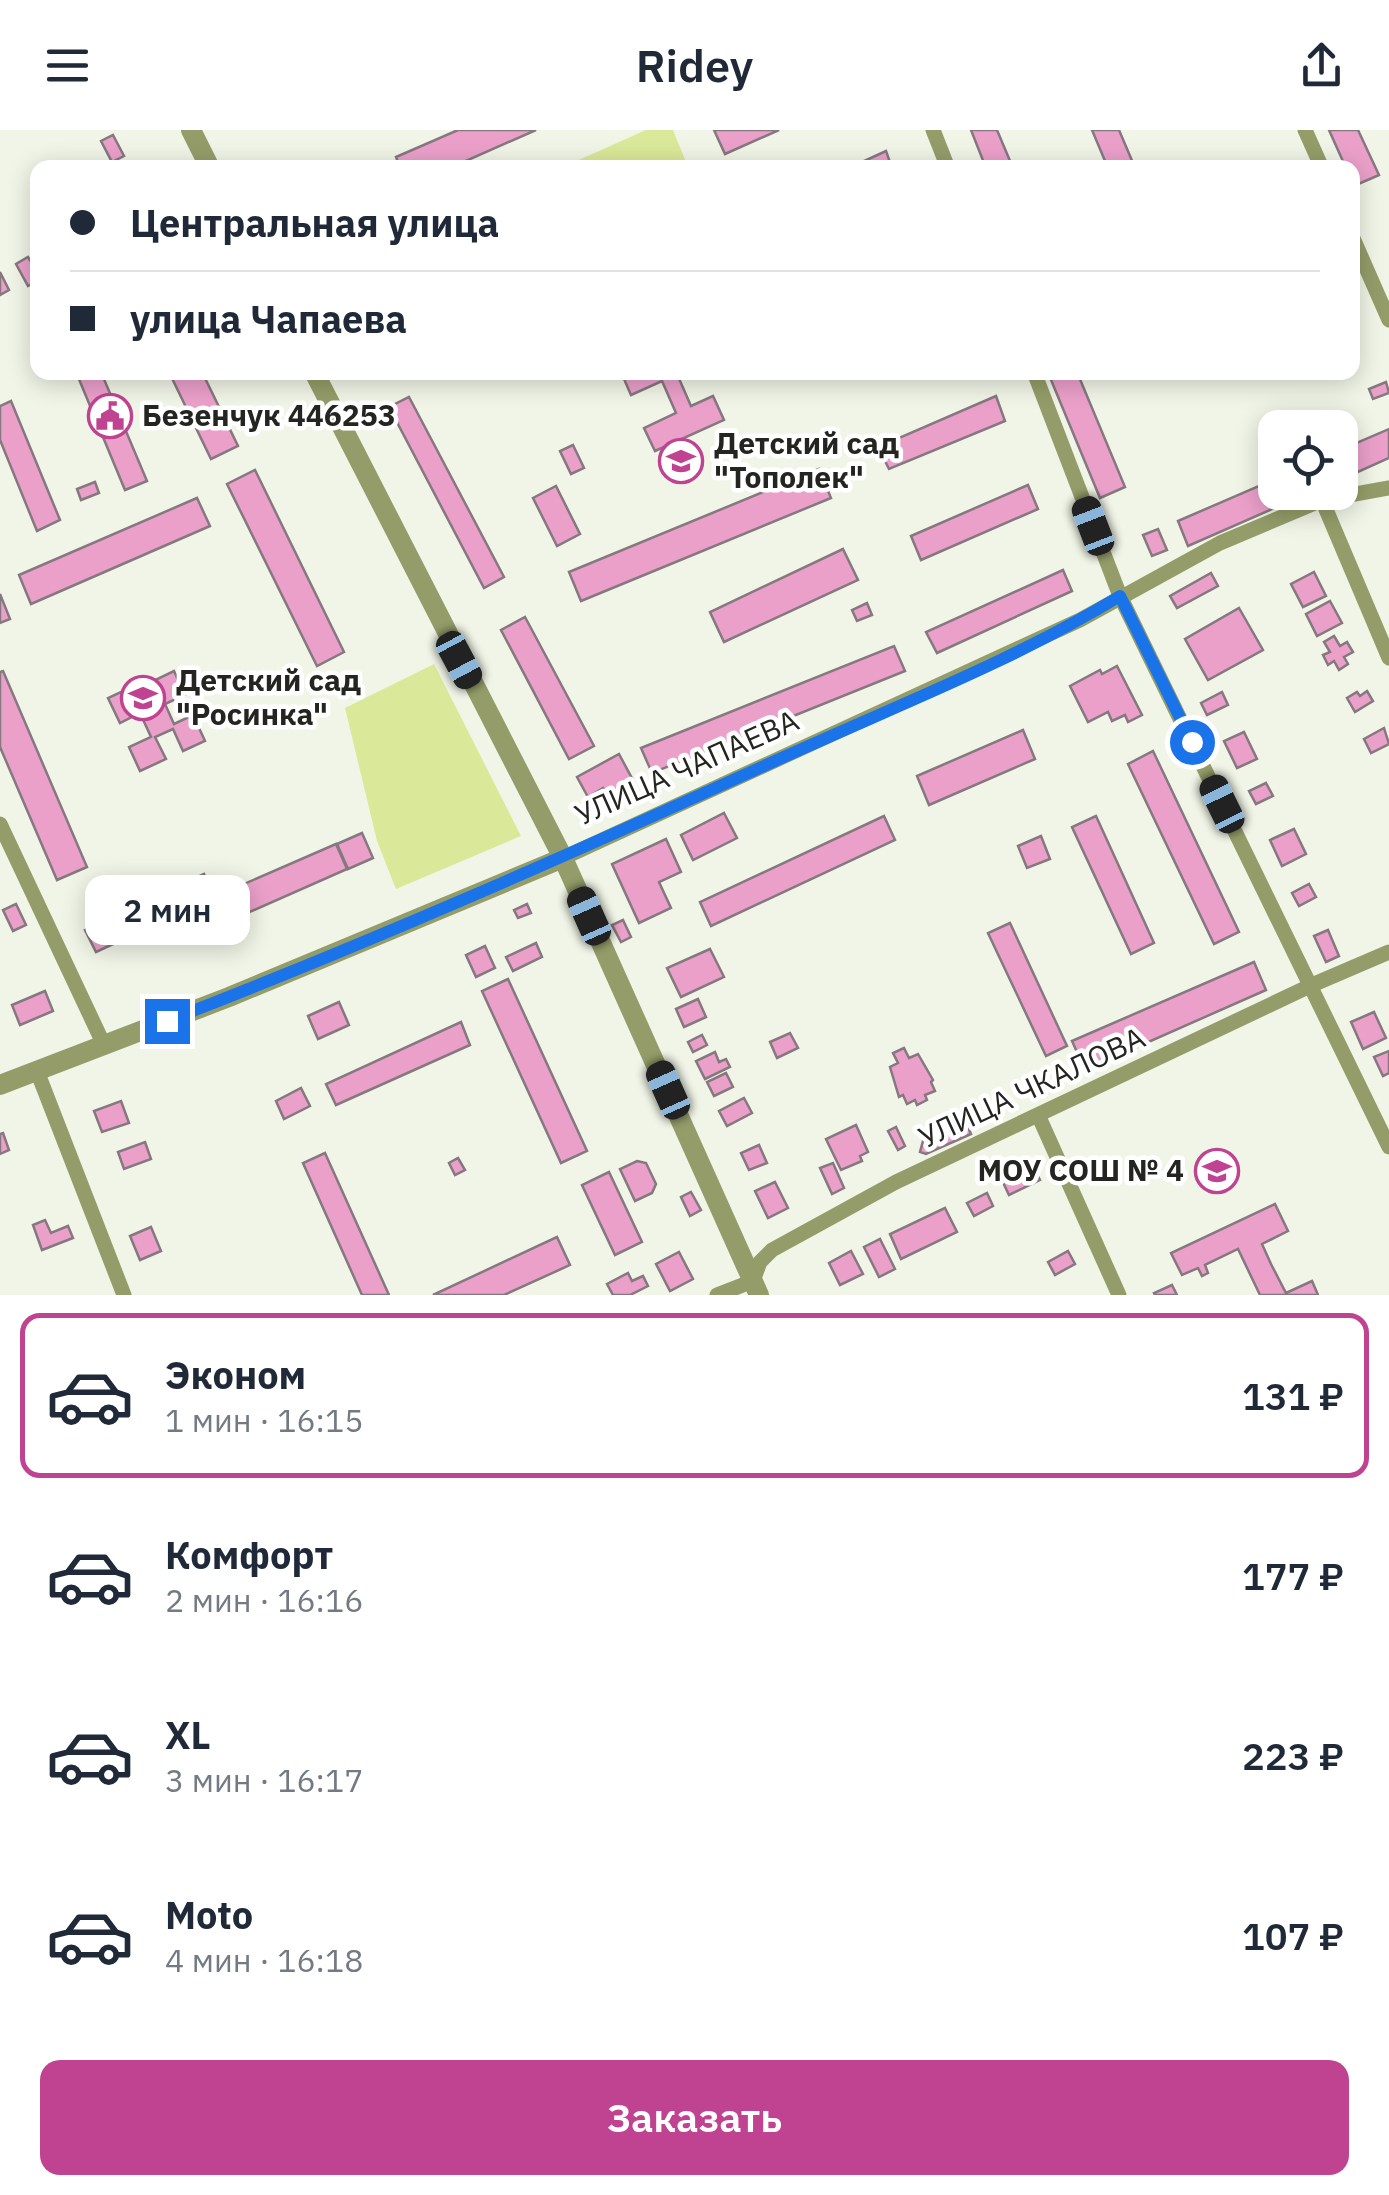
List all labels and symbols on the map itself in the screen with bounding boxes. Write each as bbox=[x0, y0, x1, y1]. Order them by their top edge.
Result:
public building icon: Безенчук 446253 bbox=[87, 393, 133, 439]
place label: Безенчук 446253 bbox=[142, 395, 396, 434]
place label: Детский сад "Тополек" bbox=[714, 423, 899, 496]
school or university icon: Детский сад "Тополек" bbox=[658, 438, 704, 484]
car bbox=[1068, 493, 1118, 559]
car bbox=[432, 626, 486, 694]
place label: Детский сад "Росинка" bbox=[176, 660, 361, 733]
school or university icon: Детский сад "Росинка" bbox=[120, 675, 166, 721]
street label: УЛИЦА ЧАПАЕВА bbox=[568, 700, 804, 833]
route start bbox=[1170, 720, 1215, 765]
car bbox=[1195, 770, 1249, 838]
callout: 2 мин bbox=[84, 876, 250, 946]
car bbox=[563, 882, 615, 950]
route end bbox=[145, 999, 190, 1044]
street label: УЛИЦА ЧКАЛОВА bbox=[912, 1017, 1151, 1156]
car bbox=[642, 1056, 694, 1124]
school or university icon: МОУ СОШ № 4 bbox=[1194, 1148, 1240, 1194]
place label: МОУ СОШ № 4 bbox=[977, 1150, 1184, 1189]

